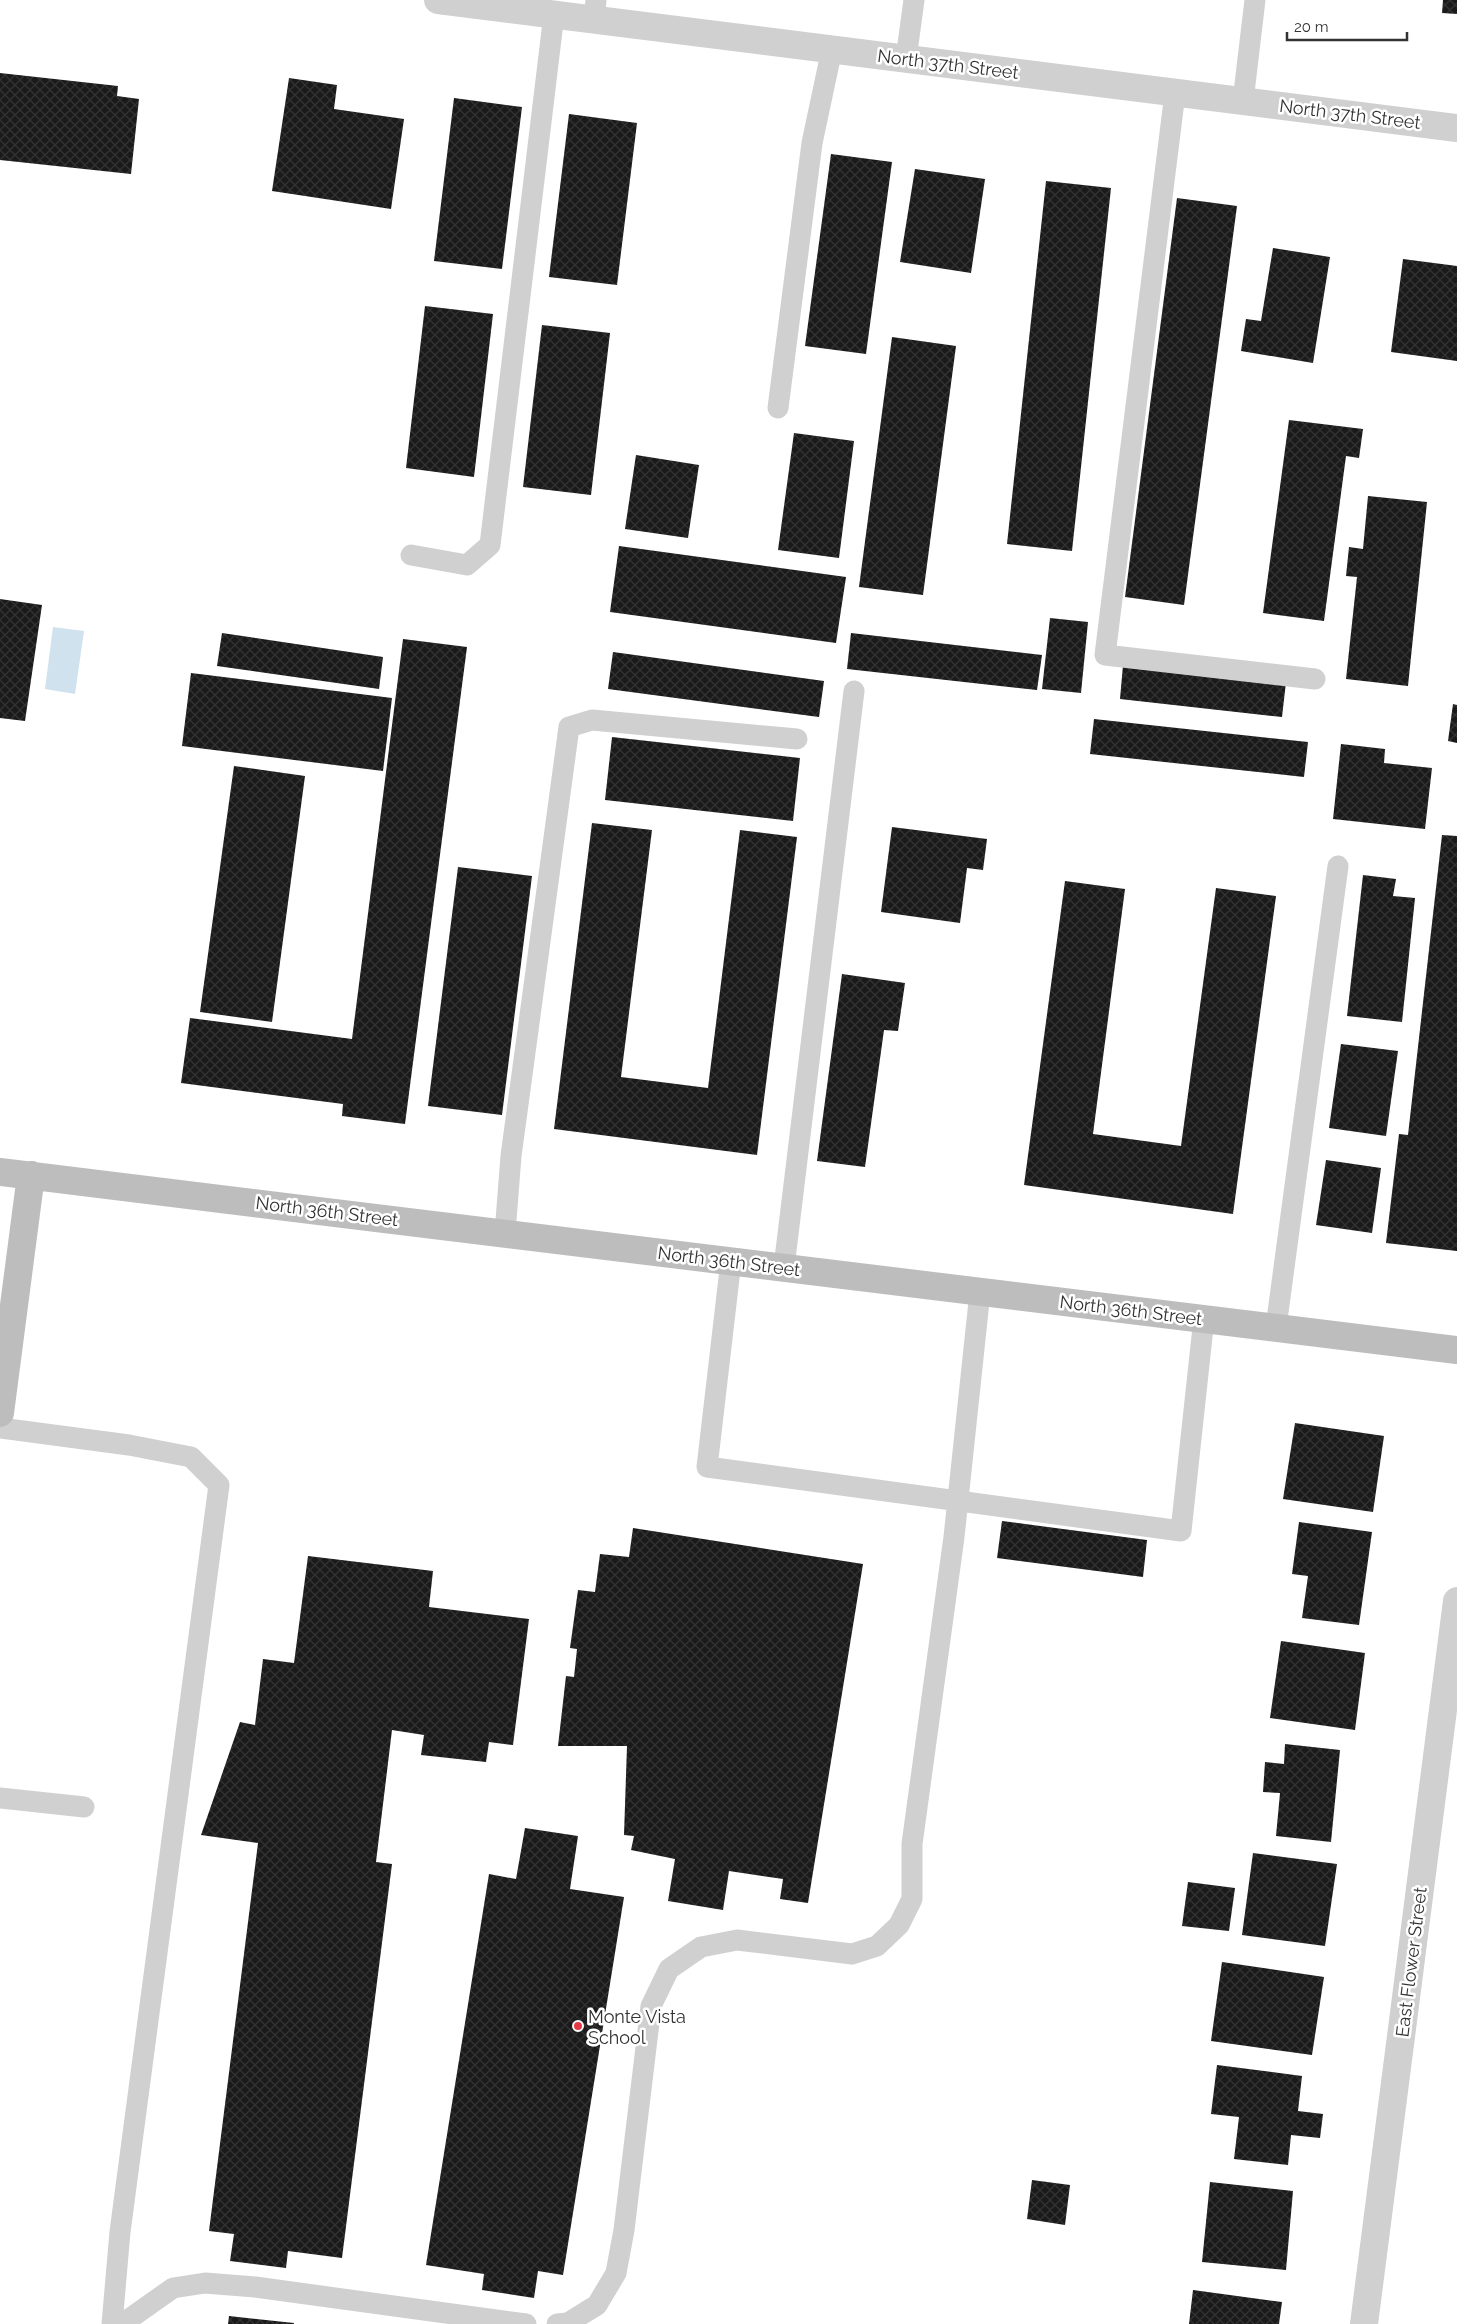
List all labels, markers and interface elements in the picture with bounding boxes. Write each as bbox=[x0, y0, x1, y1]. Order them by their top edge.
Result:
scale bar bbox=[1287, 10, 1407, 42]
text: 20 m bbox=[1294, 18, 1329, 36]
street label: North 37th Street bbox=[876, 45, 1020, 83]
street label: North 37th Street bbox=[1278, 95, 1422, 133]
street label: North 36th Street bbox=[255, 1192, 399, 1230]
street label: North 36th Street bbox=[657, 1242, 801, 1280]
street label: North 36th Street bbox=[1059, 1291, 1203, 1329]
street label: East Flower Street bbox=[1391, 1886, 1431, 2038]
place label: Monte Vista School bbox=[588, 2006, 686, 2048]
marker: Monte Vista School bbox=[572, 2020, 584, 2032]

